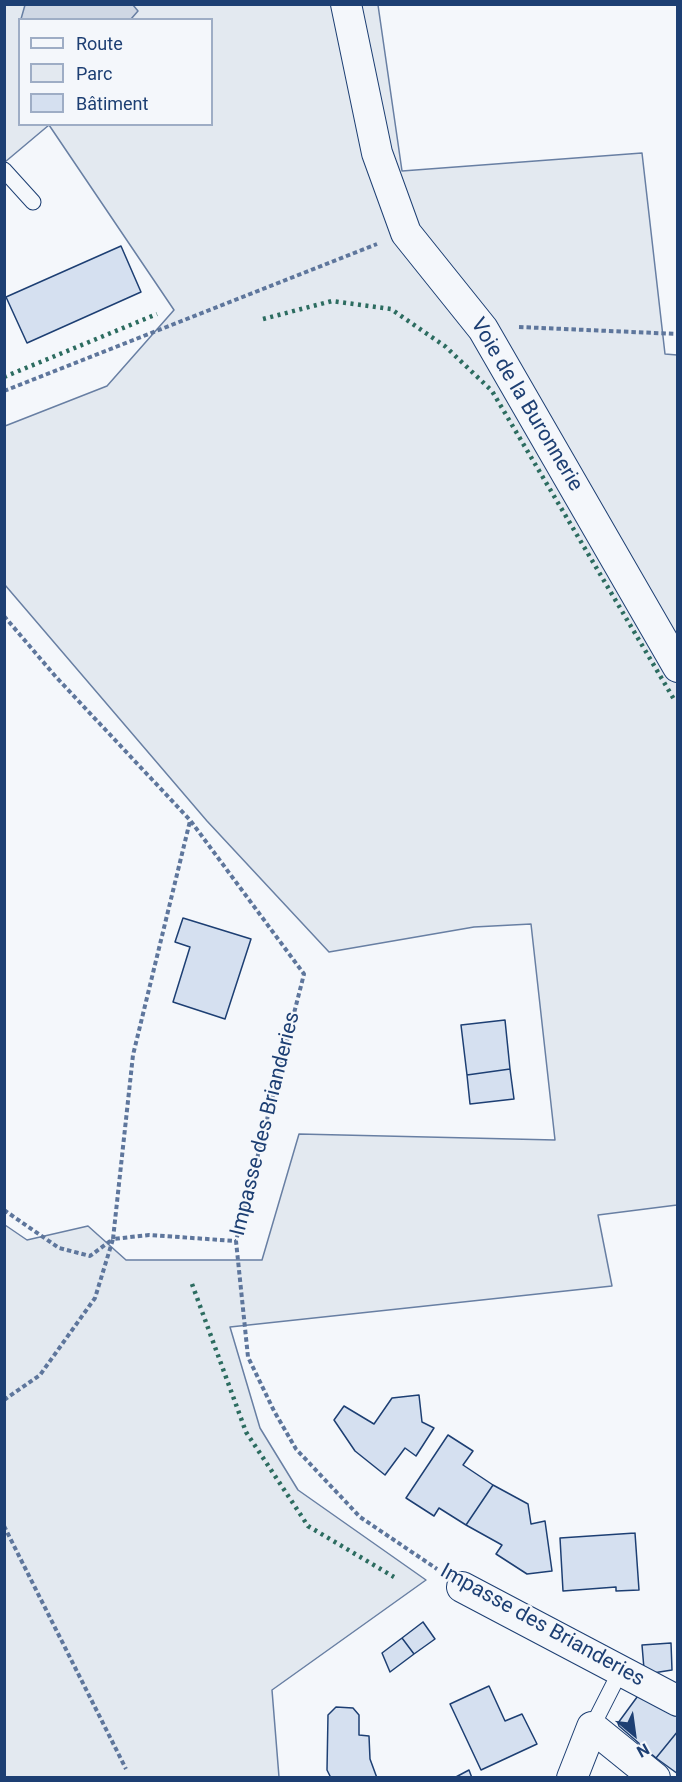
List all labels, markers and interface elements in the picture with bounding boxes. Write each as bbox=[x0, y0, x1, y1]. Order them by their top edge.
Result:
legend bbox=[18, 18, 213, 126]
text: Route bbox=[76, 33, 123, 54]
text: Parc bbox=[76, 63, 112, 84]
text: Bâtiment bbox=[76, 93, 148, 114]
street label: Voie de la Buronnerie bbox=[464, 314, 588, 496]
street label: Impasse des Brianderies bbox=[226, 1009, 306, 1239]
street label: Impasse des Brianderies bbox=[435, 1559, 649, 1693]
north arrow bbox=[604, 1704, 664, 1764]
text: N bbox=[633, 1739, 653, 1761]

